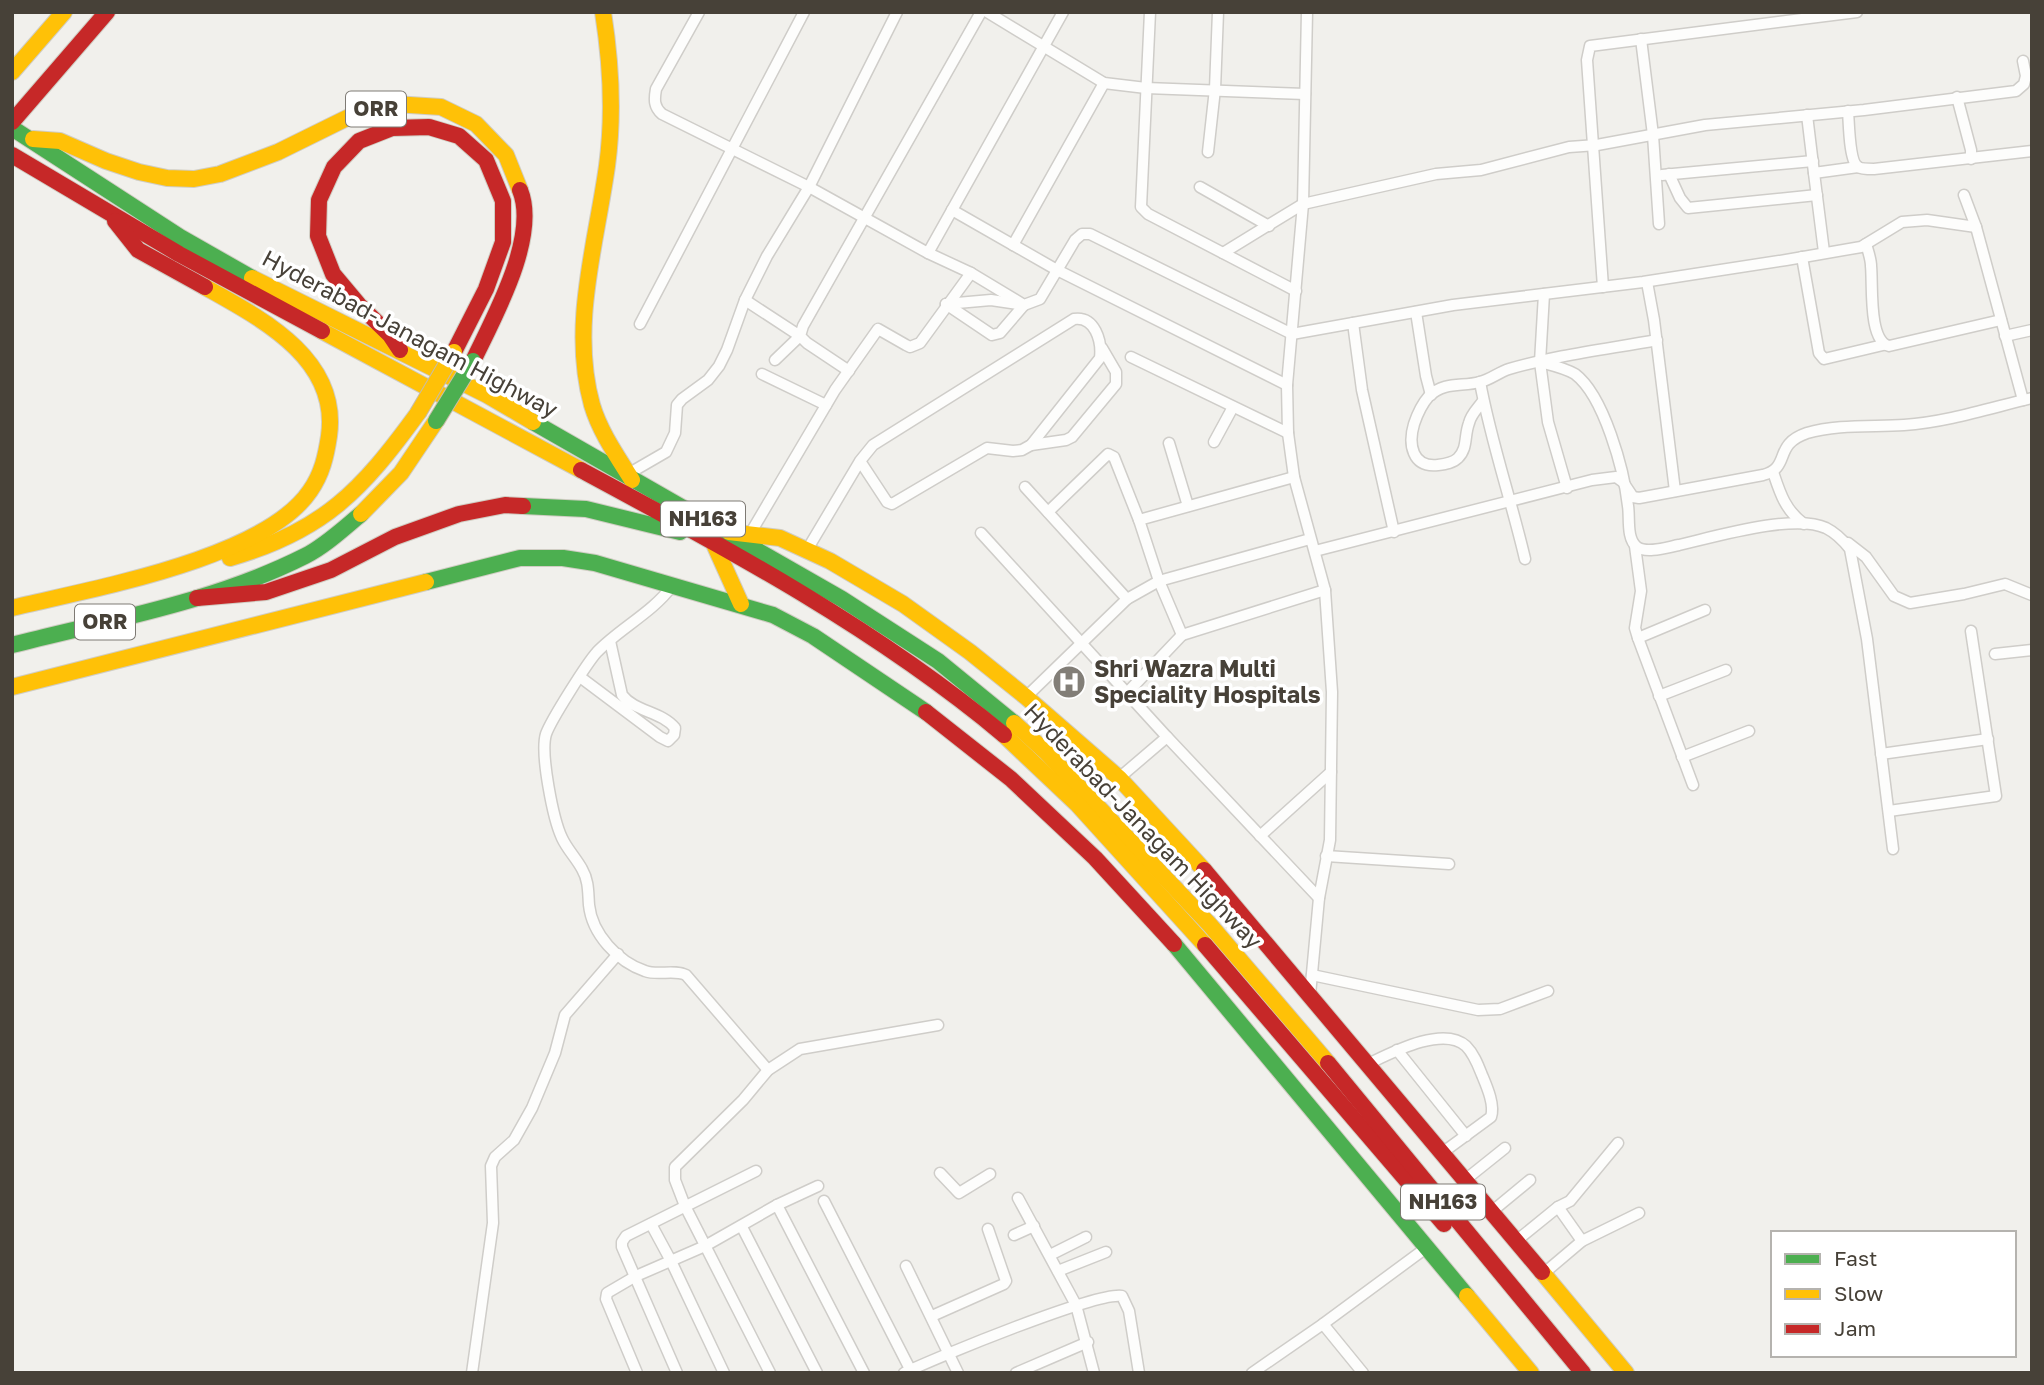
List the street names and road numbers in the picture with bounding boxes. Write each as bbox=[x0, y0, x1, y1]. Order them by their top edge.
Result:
road number: ORR bbox=[346, 92, 406, 126]
street label: Hyderabad-Janagam Highway bbox=[258, 243, 563, 423]
road number: NH163 bbox=[661, 502, 745, 536]
road number: ORR bbox=[75, 604, 135, 640]
street label: Hyderabad-Janagam Highway bbox=[1019, 697, 1269, 954]
road number: NH163 bbox=[1401, 1184, 1485, 1220]

